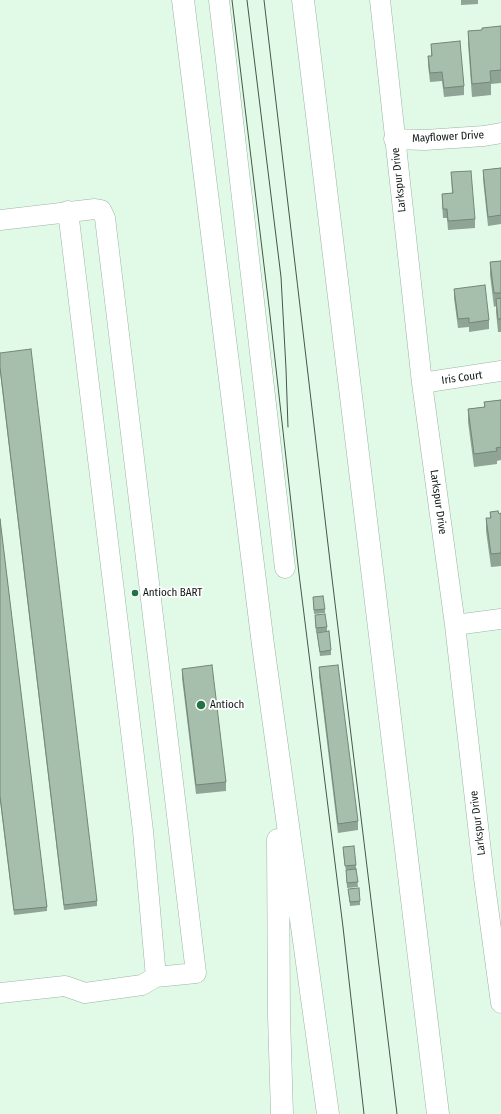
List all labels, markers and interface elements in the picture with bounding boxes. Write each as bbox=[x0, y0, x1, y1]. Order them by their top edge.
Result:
street label: Mayflower Drive bbox=[412, 129, 484, 145]
street label: Larkspur Drive bbox=[389, 147, 409, 213]
street label: Iris Court bbox=[441, 369, 483, 387]
street label: Larkspur Drive bbox=[427, 469, 449, 535]
place label: Antioch BART bbox=[143, 586, 202, 600]
marker: Antioch BART bbox=[130, 588, 140, 598]
place label: Antioch bbox=[210, 698, 244, 712]
marker: Antioch bbox=[195, 699, 207, 711]
street label: Larkspur Drive bbox=[467, 790, 489, 856]

